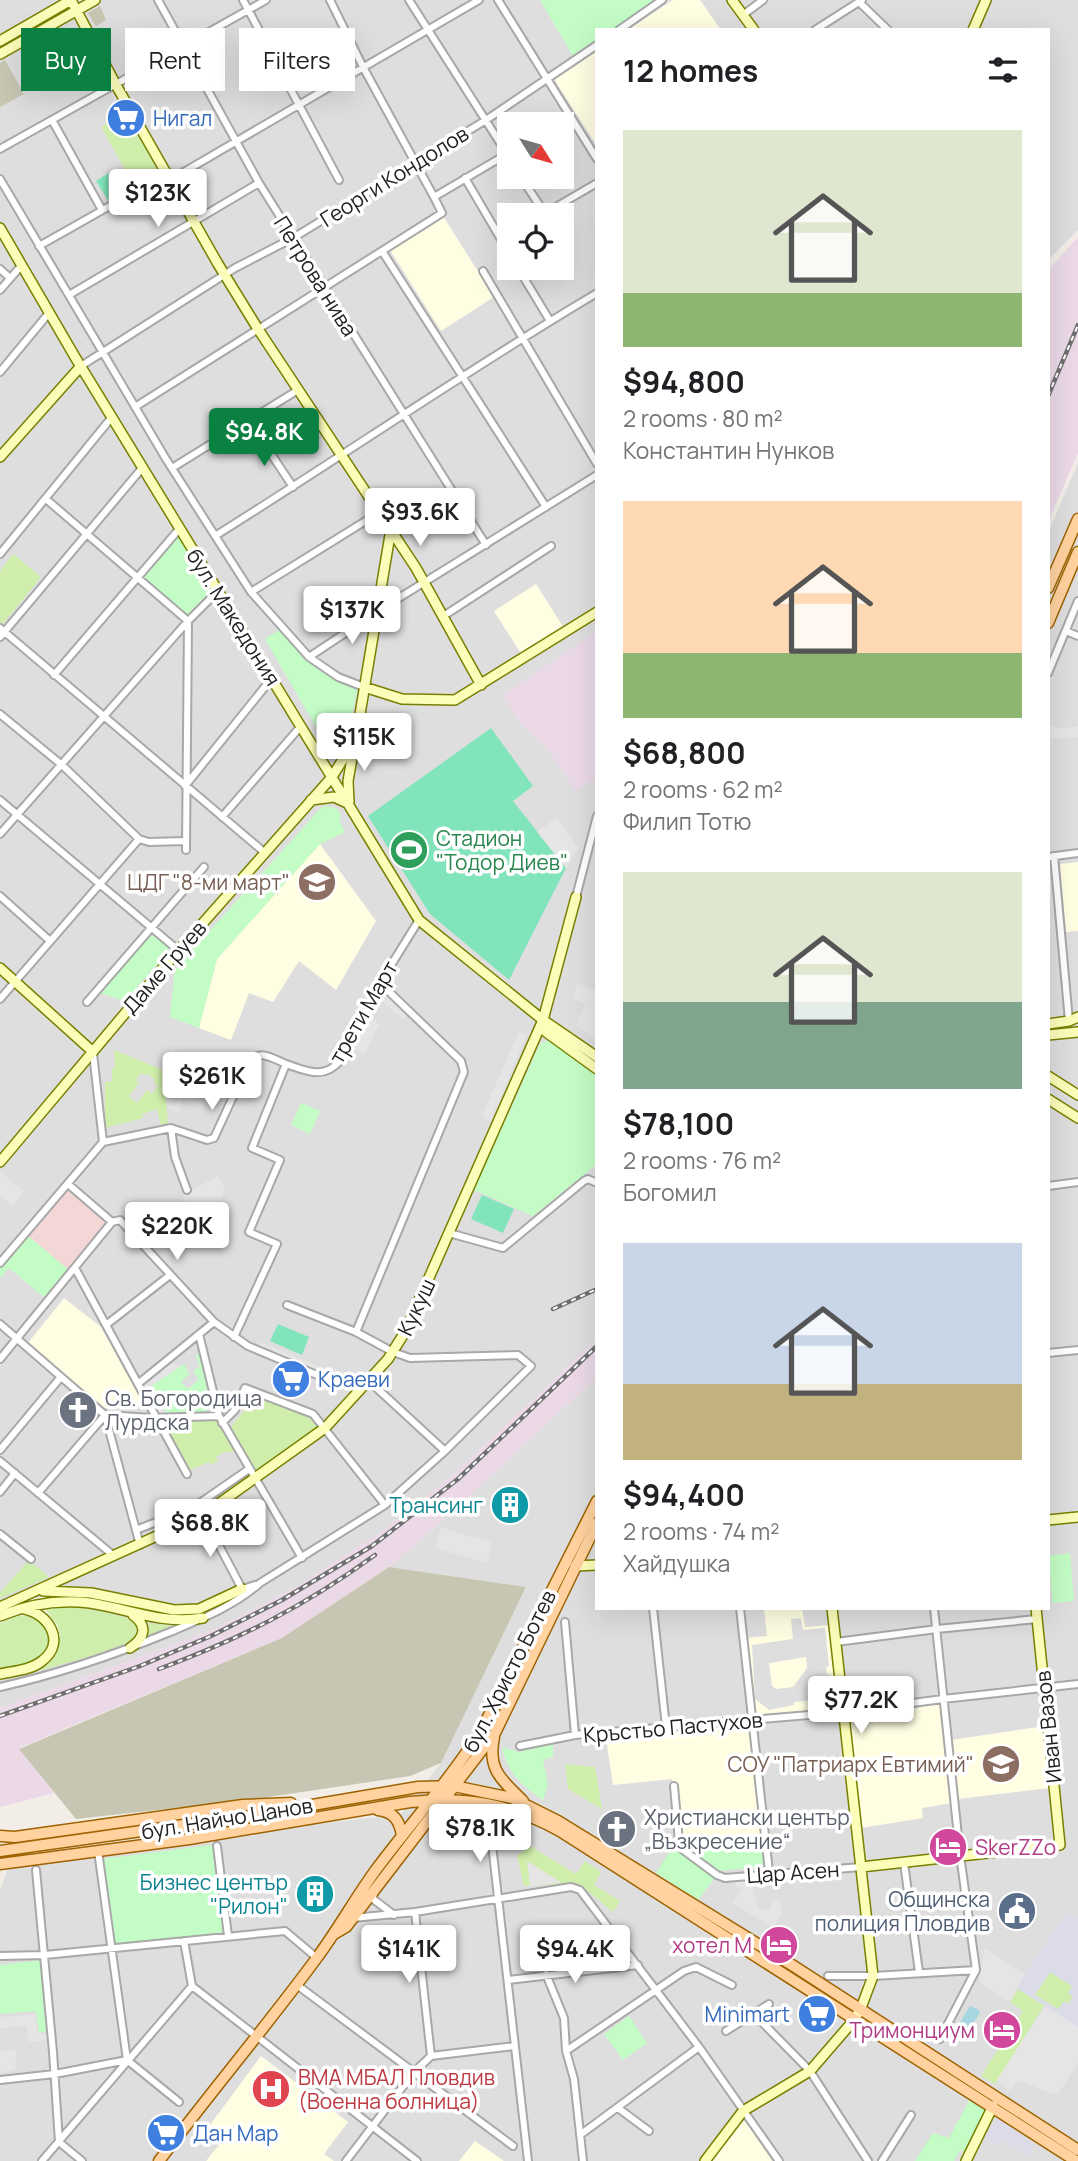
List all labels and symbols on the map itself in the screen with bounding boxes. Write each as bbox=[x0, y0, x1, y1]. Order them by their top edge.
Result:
supermarket icon: Нигал bbox=[105, 97, 147, 139]
place label: Нигал bbox=[153, 104, 212, 132]
north arrow bbox=[497, 112, 574, 189]
street label: Георги Кондолов bbox=[315, 119, 473, 233]
pin: $123K bbox=[109, 170, 207, 229]
street label: Петрова нива bbox=[268, 211, 364, 341]
pin: $94.8K bbox=[207, 408, 321, 468]
pin: $93.6K bbox=[363, 489, 477, 548]
street label: бул. Македония bbox=[181, 543, 287, 691]
pin: $137K bbox=[303, 586, 401, 646]
pin: $115K bbox=[315, 714, 413, 773]
place label: Стадион "Тодор Диев" bbox=[436, 824, 568, 876]
sports icon: Стадион "Тодор Диев" bbox=[388, 829, 430, 871]
school or university icon: ЦДГ "8-ми март" bbox=[296, 861, 338, 903]
place label: ЦДГ "8-ми март" bbox=[127, 868, 290, 896]
street label: Даме Груев bbox=[116, 914, 212, 1020]
street label: трети Март bbox=[322, 955, 404, 1069]
pin: $261K bbox=[163, 1052, 261, 1112]
pin: $220K bbox=[128, 1202, 226, 1262]
street label: Кукуш bbox=[391, 1274, 441, 1340]
supermarket icon: Краеви bbox=[270, 1358, 312, 1400]
place label: Краеви bbox=[318, 1365, 390, 1393]
place label: Св. Богородица Лурдска bbox=[105, 1384, 262, 1436]
church icon: Св. Богородица Лурдска bbox=[57, 1389, 99, 1431]
building icon: Трансинг bbox=[489, 1484, 531, 1526]
place label: Трансинг bbox=[389, 1491, 483, 1519]
pin: $68.8K bbox=[153, 1500, 267, 1559]
street label: бул. Христо Ботев bbox=[456, 1585, 562, 1757]
street label: Иван Вазов bbox=[1028, 1669, 1068, 1785]
pin: $77.2K bbox=[804, 1676, 918, 1736]
street label: Кръстьо Пастухов bbox=[582, 1705, 764, 1749]
school or university icon: СОУ "Патриарх Евтимий" bbox=[980, 1743, 1022, 1785]
place label: СОУ "Патриарх Евтимий" bbox=[728, 1750, 974, 1778]
street label: бул. Найчо Цанов bbox=[139, 1791, 315, 1845]
place label: Христиански център „Възкресение“ bbox=[644, 1803, 850, 1855]
pin: $78.1K bbox=[423, 1804, 537, 1864]
church icon: Христиански център „Възкресение“ bbox=[596, 1808, 638, 1850]
hotel icon: SkerZZo bbox=[927, 1826, 969, 1868]
place label: SkerZZo bbox=[975, 1833, 1056, 1861]
street label: Цар Асен bbox=[746, 1855, 840, 1889]
place label: Бизнес център "Рилон" bbox=[140, 1868, 288, 1920]
building icon: Бизнес център "Рилон" bbox=[294, 1873, 336, 1915]
place label: Общинска полиция Пловдив bbox=[815, 1885, 990, 1937]
public building icon: Общинска полиция Пловдив bbox=[996, 1890, 1038, 1932]
hotel icon: хотел М bbox=[758, 1924, 800, 1966]
pin: $141K bbox=[360, 1926, 458, 1985]
pin: $94.4K bbox=[518, 1926, 632, 1985]
place label: хотел М bbox=[672, 1931, 752, 1959]
supermarket icon: Minimart bbox=[796, 1993, 838, 2035]
place label: Minimart bbox=[705, 2000, 790, 2028]
hotel icon: Тримонциум bbox=[981, 2009, 1023, 2051]
place label: Тримонциум bbox=[849, 2016, 975, 2044]
place label: ВМА МБАЛ Пловдив (Военна болница) bbox=[298, 2063, 495, 2115]
hospital icon: ВМА МБАЛ Пловдив (Военна болница) bbox=[250, 2068, 292, 2110]
supermarket icon: Дан Мар bbox=[145, 2112, 187, 2154]
place label: Дан Мар bbox=[193, 2119, 279, 2147]

